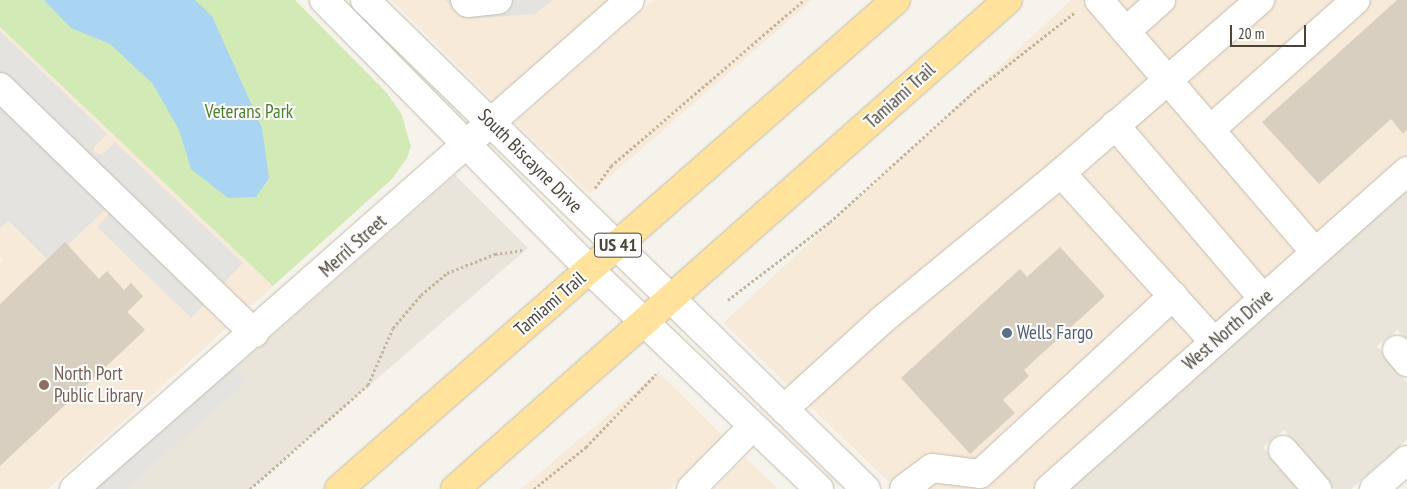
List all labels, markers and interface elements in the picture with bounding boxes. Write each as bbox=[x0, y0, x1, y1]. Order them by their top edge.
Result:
scale bar bbox=[1232, 15, 1308, 47]
text: 20 m bbox=[1238, 24, 1264, 43]
street label: Tamiami Trail bbox=[860, 58, 940, 134]
park label: Veterans Park bbox=[205, 101, 293, 123]
street label: South Biscayne Drive bbox=[473, 104, 587, 218]
street label: Merril Street bbox=[315, 210, 391, 282]
road number: US 41 bbox=[593, 230, 643, 260]
street label: Tamiami Trail bbox=[510, 267, 590, 341]
street label: West North Drive bbox=[1178, 285, 1278, 375]
place label: Wells Fargo bbox=[1017, 322, 1093, 344]
marker: Wells Fargo bbox=[1001, 327, 1013, 339]
place label: North Port Public Library bbox=[54, 363, 143, 407]
marker: North Port Public Library bbox=[38, 379, 50, 391]

